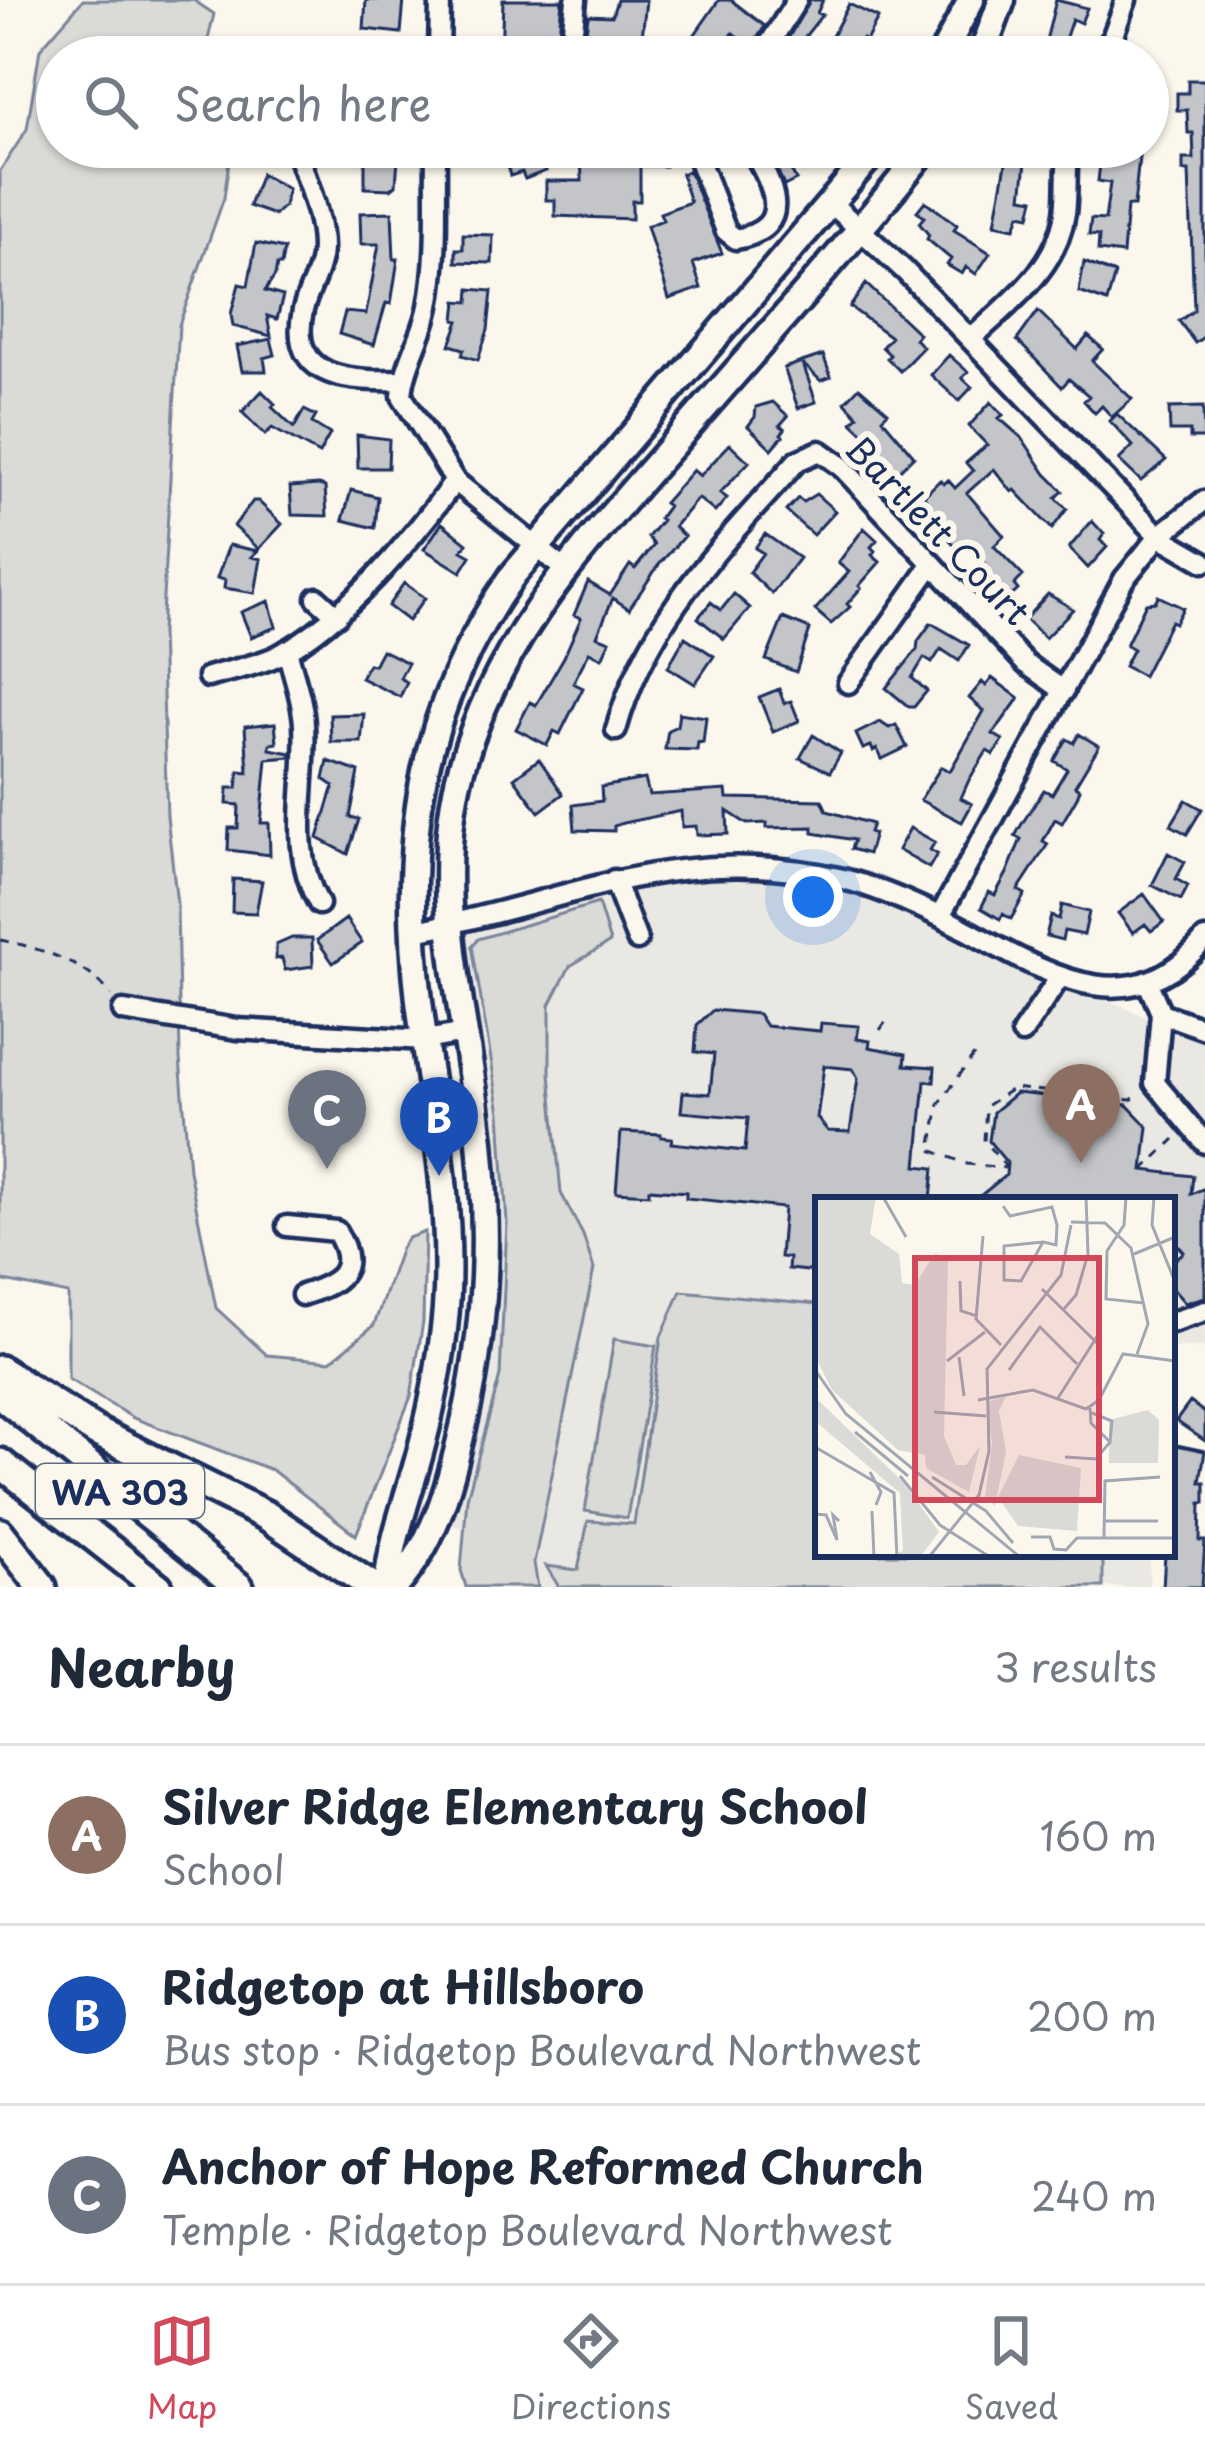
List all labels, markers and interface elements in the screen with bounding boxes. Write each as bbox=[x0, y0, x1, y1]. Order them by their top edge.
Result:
search box bbox=[36, 36, 1169, 168]
text: Search here bbox=[174, 68, 431, 136]
icon: search bbox=[78, 69, 144, 135]
street label: Bartlett Court bbox=[834, 422, 1044, 636]
your location bbox=[783, 867, 843, 927]
pin: A bbox=[1042, 1064, 1120, 1163]
pin: C bbox=[288, 1070, 366, 1169]
pin: B bbox=[400, 1077, 478, 1176]
inset map bbox=[815, 1197, 1175, 1557]
road number: WA 303 bbox=[36, 1464, 204, 1518]
text: Nearby bbox=[48, 1627, 235, 1704]
text: 3 results bbox=[994, 1636, 1157, 1695]
text: Silver Ridge Elementary School bbox=[162, 1771, 868, 1839]
text: A bbox=[72, 1805, 102, 1864]
text: 160 m bbox=[1040, 1805, 1157, 1864]
text: School bbox=[162, 1839, 285, 1898]
text: Ridgetop at Hillsboro bbox=[162, 1951, 644, 2019]
text: B bbox=[74, 1985, 100, 2044]
text: 200 m bbox=[1027, 1985, 1157, 2044]
text: Bus stop · Ridgetop Boulevard Northwest bbox=[162, 2019, 921, 2078]
text: Anchor of Hope Reformed Church bbox=[162, 2131, 924, 2199]
text: C bbox=[72, 2165, 102, 2224]
text: 240 m bbox=[1031, 2165, 1157, 2224]
text: Temple · Ridgetop Boulevard Northwest bbox=[162, 2199, 893, 2258]
tab: Map bbox=[147, 2308, 217, 2430]
tab: Directions bbox=[511, 2308, 671, 2430]
tab: Saved bbox=[965, 2308, 1058, 2430]

